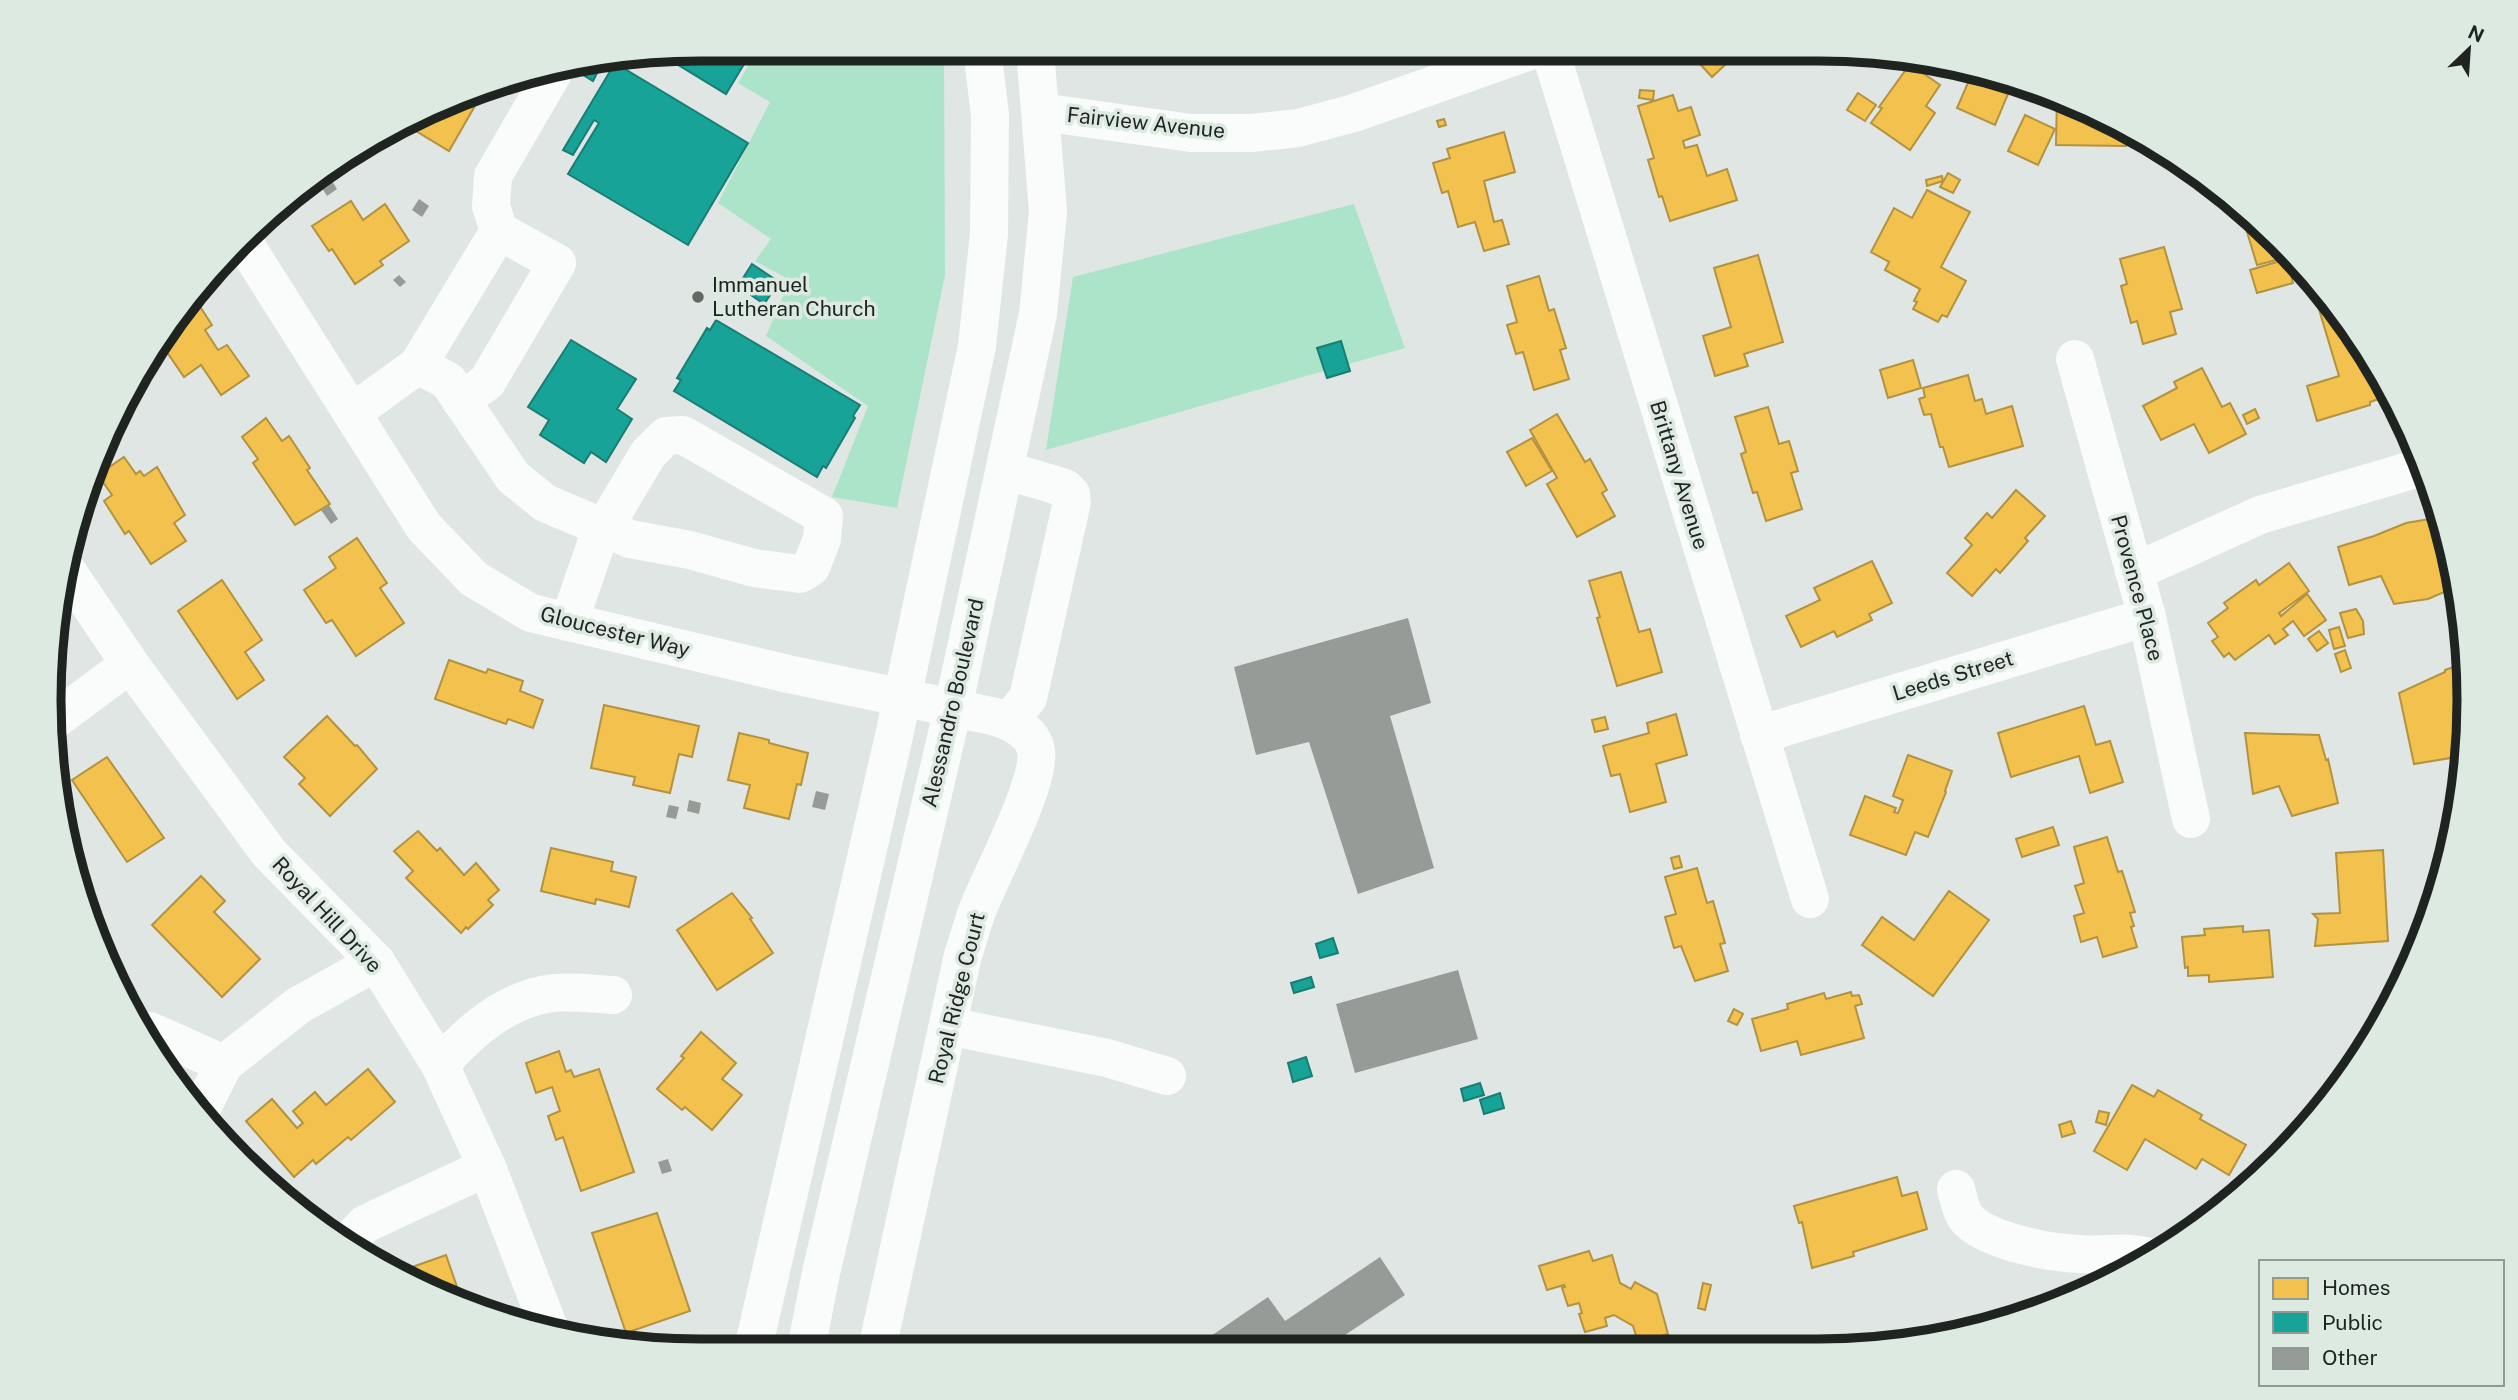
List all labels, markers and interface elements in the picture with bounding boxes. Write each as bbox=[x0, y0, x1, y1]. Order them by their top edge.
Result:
north arrow bbox=[2434, 14, 2504, 84]
text: N bbox=[2465, 20, 2488, 47]
street label: Fairview Avenue bbox=[1066, 102, 1226, 143]
place label: Immanuel Lutheran Church bbox=[712, 272, 876, 321]
marker: Immanuel Lutheran Church bbox=[690, 289, 706, 305]
street label: Brittany Avenue bbox=[1645, 397, 1714, 552]
street label: Provence Place bbox=[2106, 512, 2169, 664]
street label: Alessandro Boulevard bbox=[916, 596, 989, 810]
street label: Gloucester Way bbox=[538, 601, 692, 662]
street label: Leeds Street bbox=[1889, 645, 2016, 706]
street label: Royal Hill Drive bbox=[267, 852, 387, 978]
street label: Royal Ridge Court bbox=[923, 910, 990, 1086]
legend bbox=[2259, 1260, 2504, 1386]
text: Homes bbox=[2322, 1275, 2390, 1300]
text: Public bbox=[2322, 1310, 2383, 1335]
text: Other bbox=[2322, 1345, 2378, 1370]

